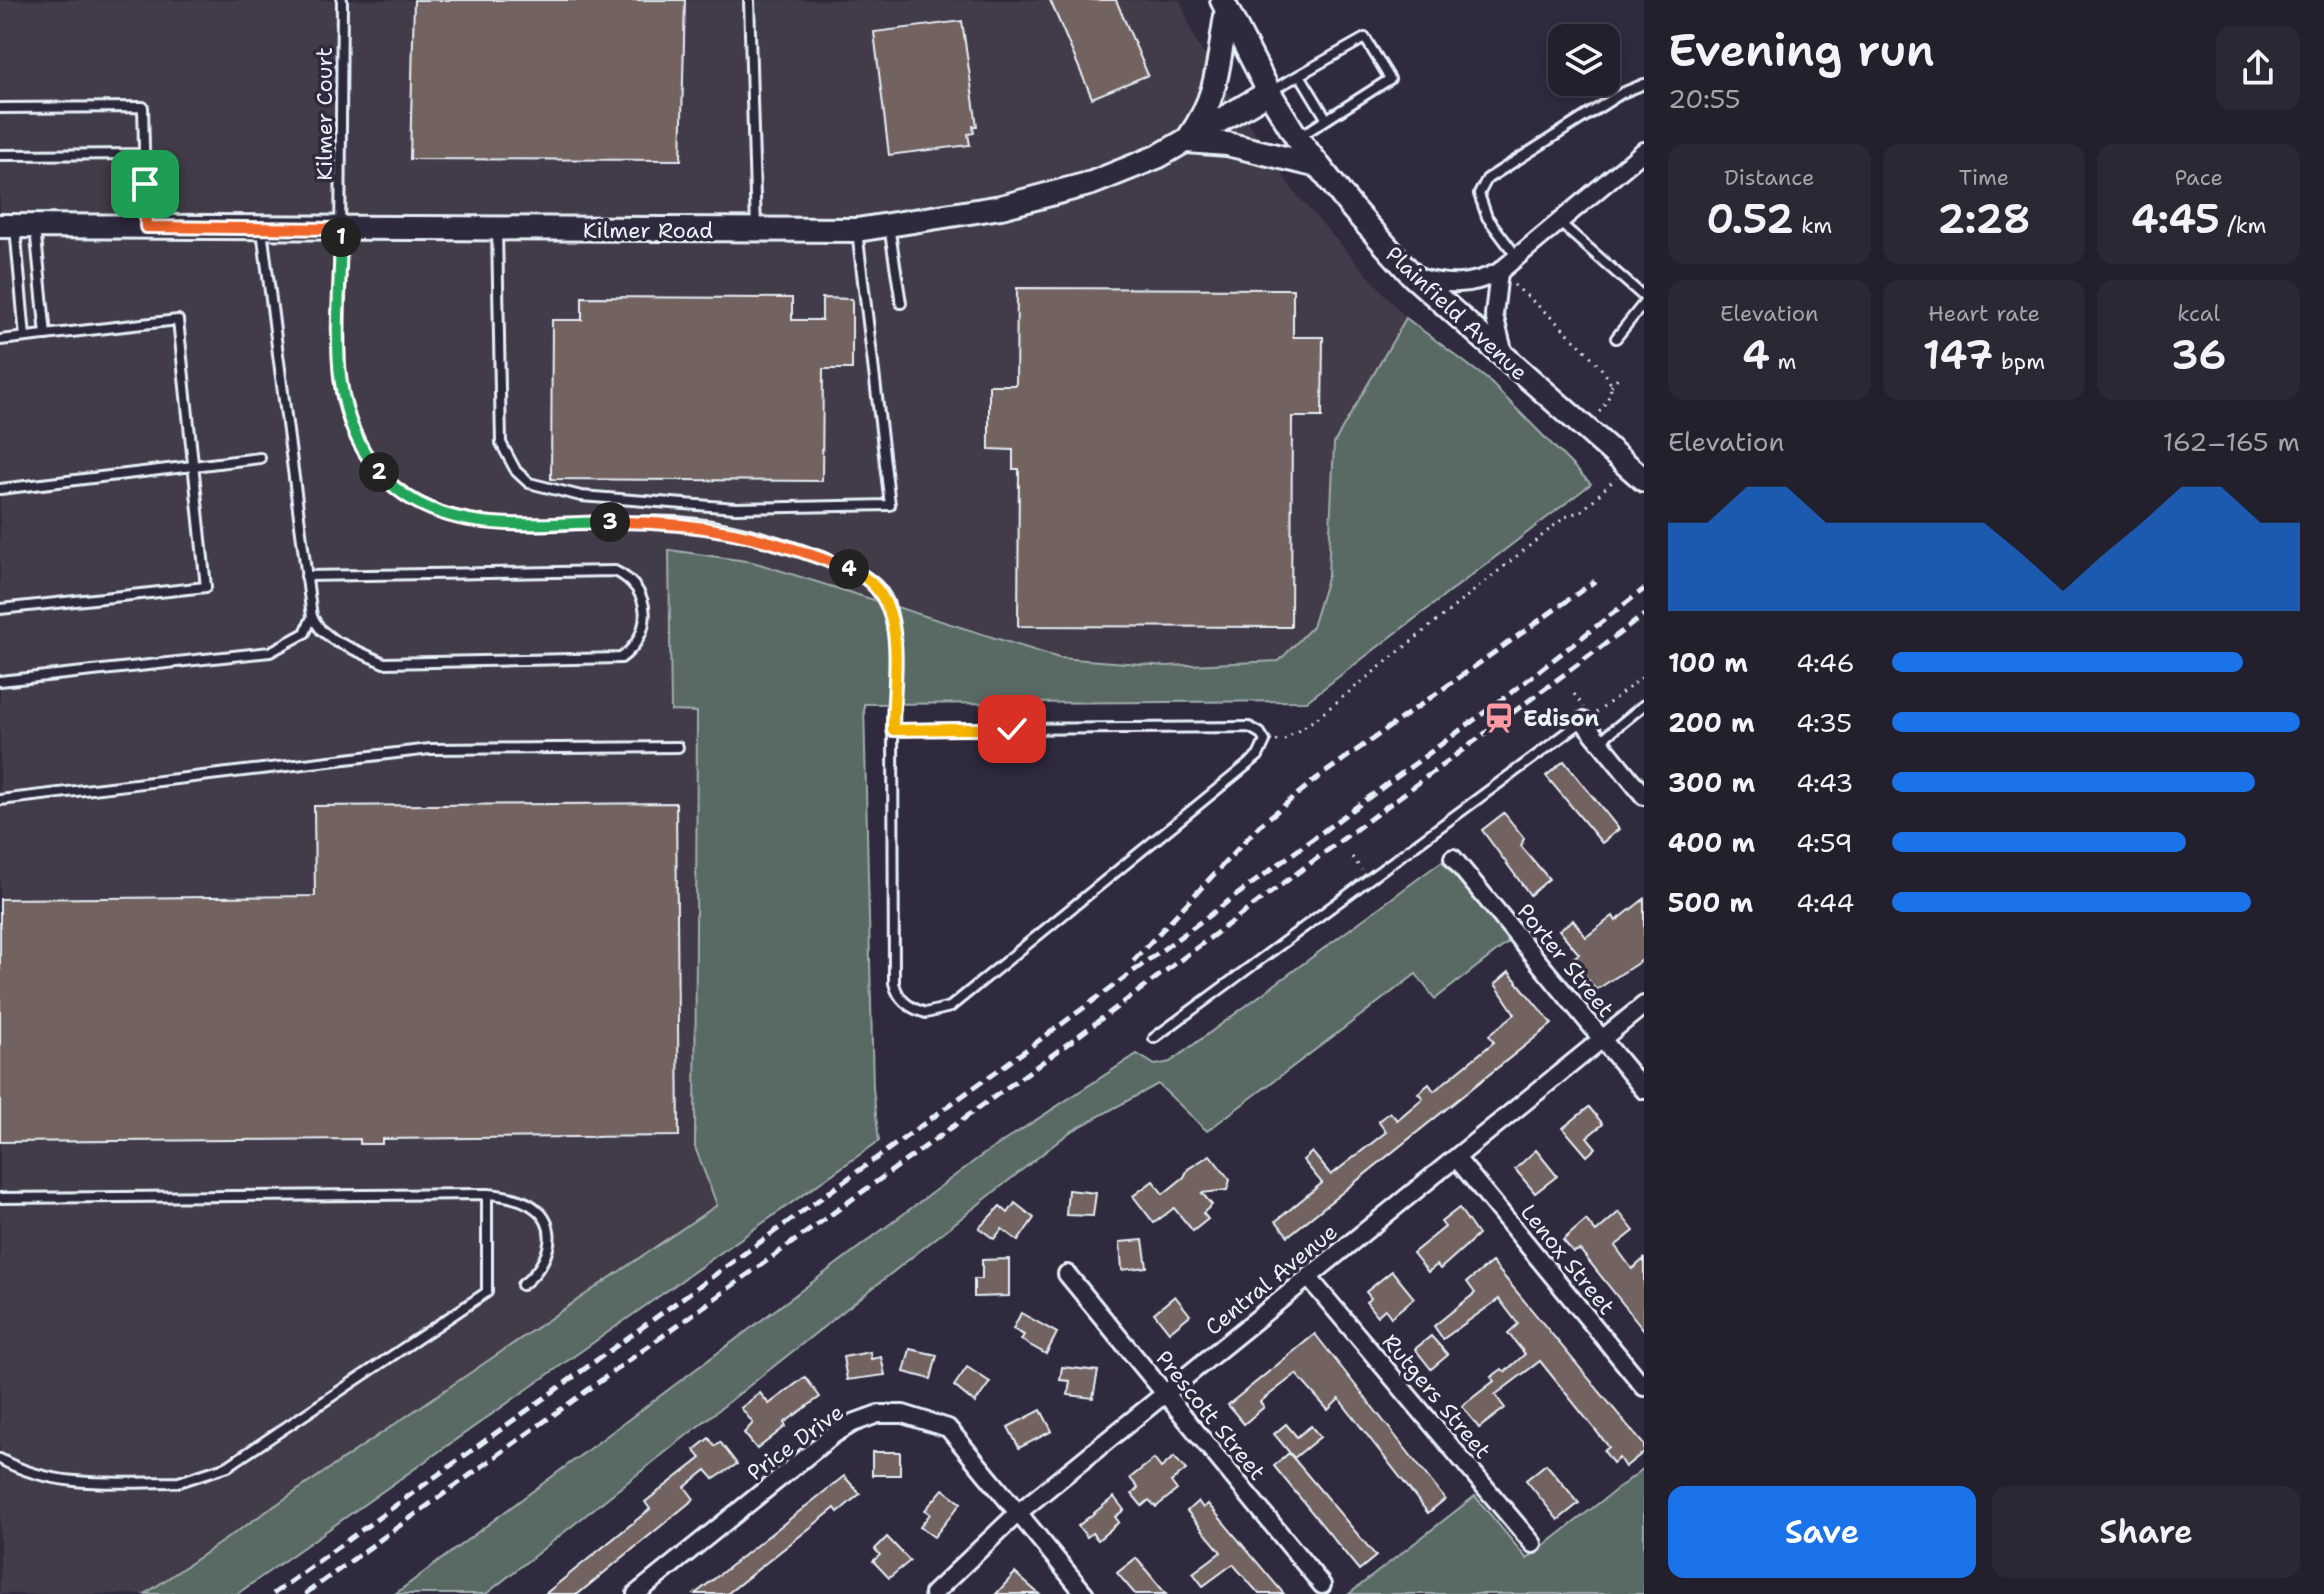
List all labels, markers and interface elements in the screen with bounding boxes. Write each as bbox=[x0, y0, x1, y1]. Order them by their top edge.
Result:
text: Evening run bbox=[1668, 21, 1935, 80]
map controls bbox=[1548, 24, 1620, 96]
button: layers bbox=[1548, 24, 1620, 96]
button: share bbox=[2216, 26, 2300, 110]
street label: Kilmer Court bbox=[310, 47, 339, 181]
text: 20:55 bbox=[1668, 81, 1741, 116]
pin bbox=[111, 150, 179, 218]
icon: arrive bbox=[123, 162, 167, 206]
text: Distance bbox=[1724, 163, 1814, 192]
text: Time bbox=[1959, 163, 2009, 192]
text: Pace bbox=[2174, 163, 2223, 192]
text: 0.52 bbox=[1706, 192, 1794, 246]
text: 2:28 bbox=[1937, 192, 2031, 246]
text: 4:45 bbox=[2131, 192, 2220, 246]
text: km bbox=[1794, 211, 1832, 240]
text: /km bbox=[2220, 211, 2267, 240]
street label: Kilmer Road bbox=[583, 216, 713, 245]
pin: 1 bbox=[321, 217, 361, 257]
text: 1 bbox=[336, 222, 346, 251]
street label: Plainfield Avenue bbox=[1379, 240, 1534, 387]
text: Elevation bbox=[1720, 299, 1819, 328]
text: Heart rate bbox=[1928, 299, 2040, 328]
text: kcal bbox=[2177, 299, 2220, 328]
text: 4 bbox=[1742, 328, 1770, 382]
text: 147 bbox=[1923, 328, 1993, 382]
text: 36 bbox=[2171, 328, 2227, 382]
text: m bbox=[1770, 347, 1797, 376]
text: bpm bbox=[1993, 347, 2045, 376]
text: Elevation bbox=[1668, 424, 1784, 459]
text: 162–165 m bbox=[2163, 424, 2300, 459]
pin: 2 bbox=[359, 452, 399, 492]
text: 2 bbox=[371, 457, 387, 486]
pin: 3 bbox=[590, 502, 630, 542]
text: 3 bbox=[602, 507, 618, 536]
pin: 4 bbox=[829, 549, 869, 589]
text: 4 bbox=[841, 554, 857, 583]
text: 100 m bbox=[1668, 645, 1748, 680]
text: 4:46 bbox=[1796, 645, 1855, 680]
pin bbox=[978, 695, 1046, 763]
station icon: Edison bbox=[1482, 701, 1516, 735]
place label: Edison bbox=[1523, 704, 1600, 733]
text: 200 m bbox=[1668, 705, 1755, 740]
text: 4:35 bbox=[1796, 705, 1852, 740]
icon: check bbox=[990, 707, 1034, 751]
text: 300 m bbox=[1668, 765, 1755, 800]
text: 4:43 bbox=[1796, 765, 1853, 800]
text: 400 m bbox=[1668, 825, 1755, 860]
text: 4:59 bbox=[1796, 825, 1853, 860]
text: 500 m bbox=[1668, 885, 1753, 920]
text: 4:44 bbox=[1796, 885, 1854, 920]
street label: Porter Street bbox=[1511, 897, 1620, 1023]
street label: Lenox Street bbox=[1514, 1198, 1621, 1321]
street label: Central Avenue bbox=[1199, 1217, 1343, 1342]
street label: Rutgers Street bbox=[1376, 1328, 1497, 1465]
street label: Prescott Street bbox=[1149, 1344, 1272, 1486]
street label: Price Drive bbox=[741, 1398, 849, 1487]
button: Save bbox=[1668, 1486, 1976, 1578]
button: Share bbox=[1992, 1486, 2300, 1578]

